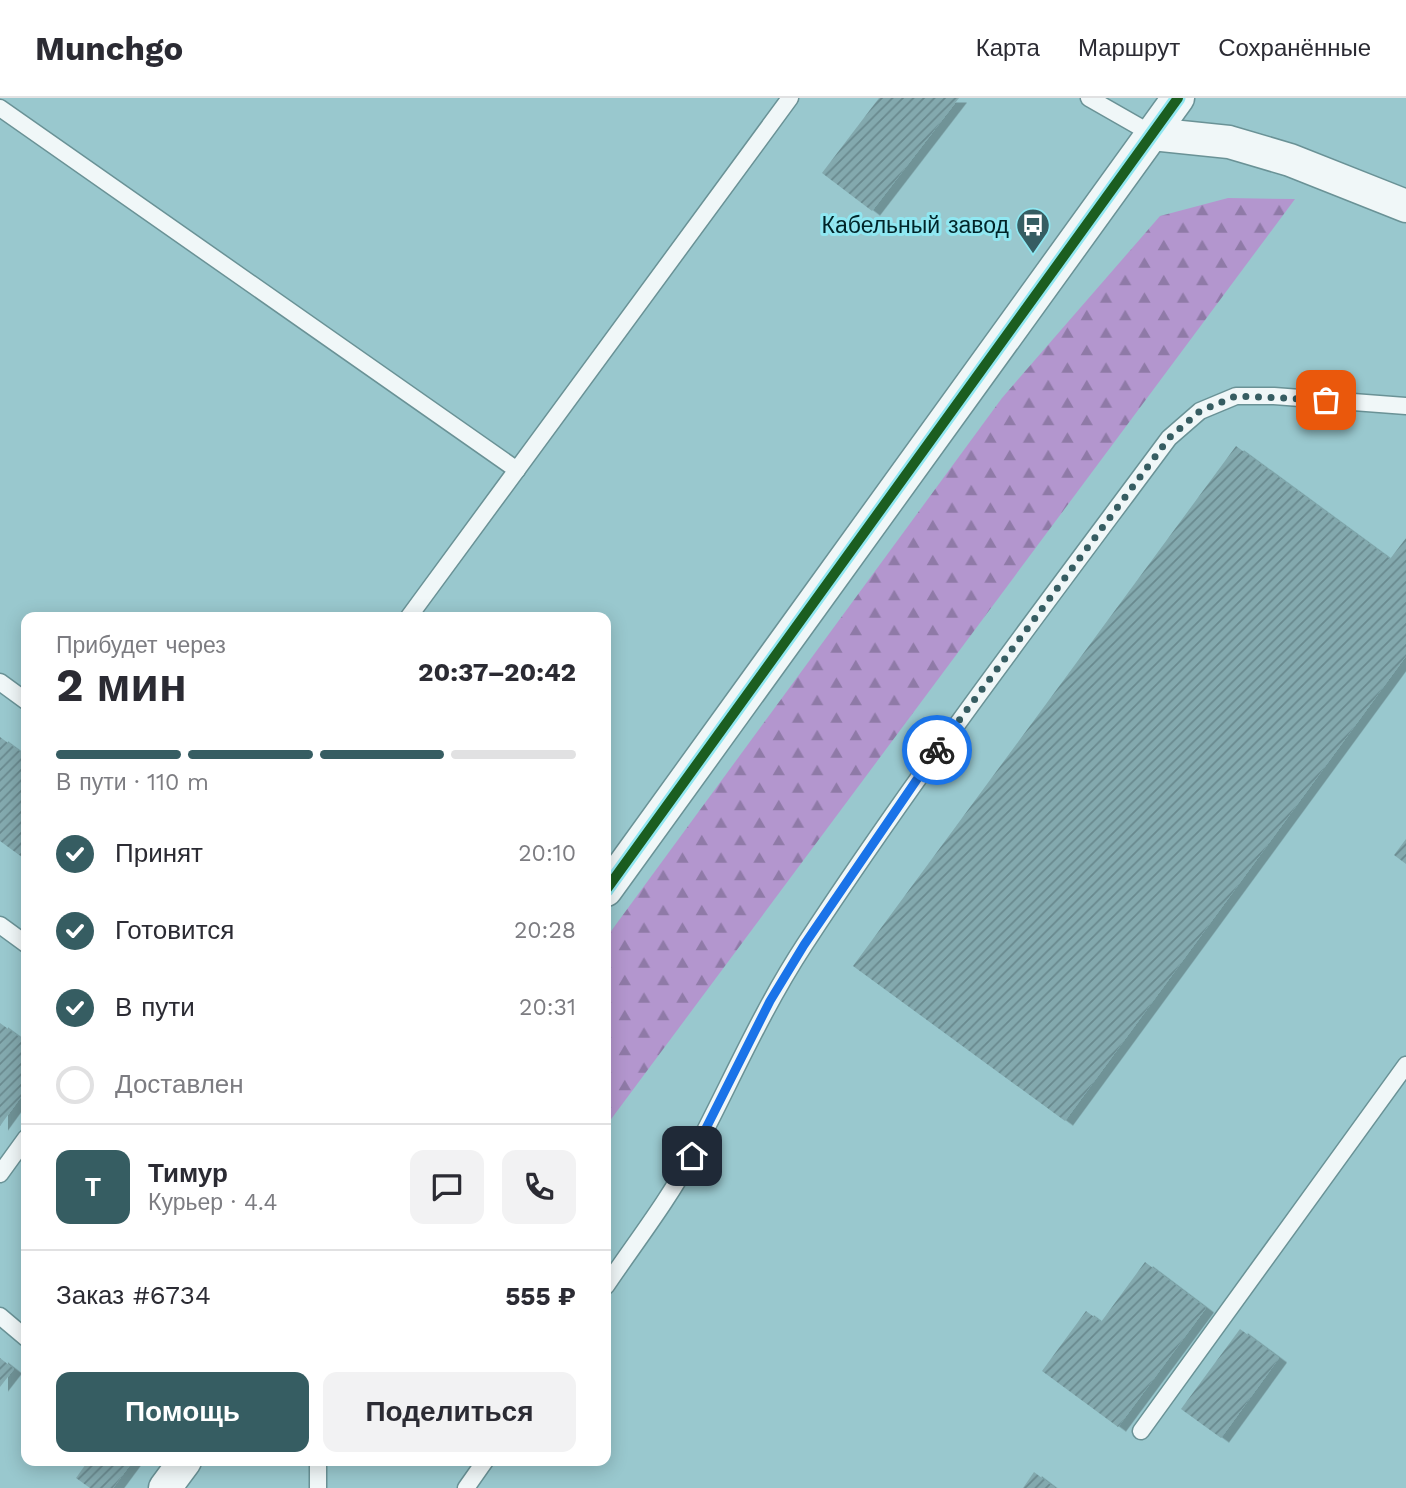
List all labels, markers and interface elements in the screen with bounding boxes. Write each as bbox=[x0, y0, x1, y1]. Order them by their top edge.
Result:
text: Munchgo bbox=[35, 29, 183, 68]
text: Карта bbox=[976, 34, 1040, 62]
text: Маршрут bbox=[1078, 34, 1180, 62]
text: Сохранённые bbox=[1218, 34, 1371, 62]
bus stop icon: Кабельный завод bbox=[1014, 206, 1052, 255]
place label: Кабельный завод bbox=[822, 212, 1010, 239]
pin bbox=[1296, 370, 1356, 430]
icon: bag bbox=[1307, 381, 1345, 419]
text: Прибудет через bbox=[56, 632, 226, 659]
text: 20:37–20:42 bbox=[418, 657, 576, 687]
text: 2 мин bbox=[56, 658, 187, 712]
courier bbox=[902, 715, 972, 785]
icon: bike bbox=[918, 731, 956, 769]
text: В пути · 110 m bbox=[56, 769, 209, 796]
icon: check bbox=[56, 835, 94, 873]
text: Принят bbox=[115, 838, 203, 868]
text: 20:10 bbox=[518, 840, 576, 867]
icon: check bbox=[56, 912, 94, 950]
text: Готовится bbox=[115, 915, 234, 945]
text: 20:28 bbox=[514, 917, 576, 944]
icon: check bbox=[56, 989, 94, 1027]
text: В пути bbox=[115, 992, 195, 1022]
text: 20:31 bbox=[519, 994, 576, 1021]
text: Доставлен bbox=[115, 1069, 244, 1099]
pin bbox=[662, 1126, 722, 1186]
icon: home bbox=[673, 1137, 711, 1175]
button: chat bbox=[410, 1150, 484, 1224]
button: phone bbox=[502, 1150, 576, 1224]
text: Тимур bbox=[148, 1158, 228, 1188]
text: Т bbox=[85, 1172, 101, 1202]
text: Курьер · 4.4 bbox=[148, 1189, 278, 1216]
text: Заказ #6734 bbox=[56, 1280, 211, 1310]
text: 555 ₽ bbox=[505, 1281, 576, 1311]
button: Помощь bbox=[56, 1372, 309, 1452]
button: Поделиться bbox=[323, 1372, 576, 1452]

